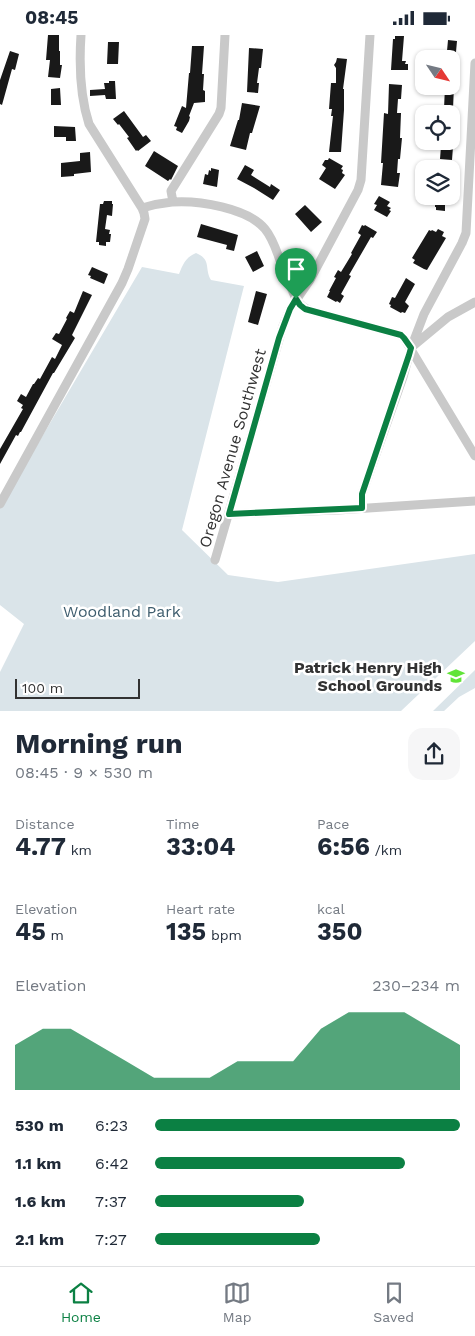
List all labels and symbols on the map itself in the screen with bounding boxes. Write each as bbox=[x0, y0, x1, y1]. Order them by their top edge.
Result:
north arrow bbox=[415, 50, 460, 95]
pin bbox=[275, 248, 317, 299]
street label: Oregon Avenue Southwest bbox=[195, 346, 270, 550]
park label: Woodland Park bbox=[63, 602, 181, 621]
place label: Patrick Henry High School Grounds bbox=[294, 658, 442, 695]
school or university icon: Patrick Henry High School Grounds bbox=[446, 666, 466, 686]
scale bar bbox=[15, 676, 140, 699]

